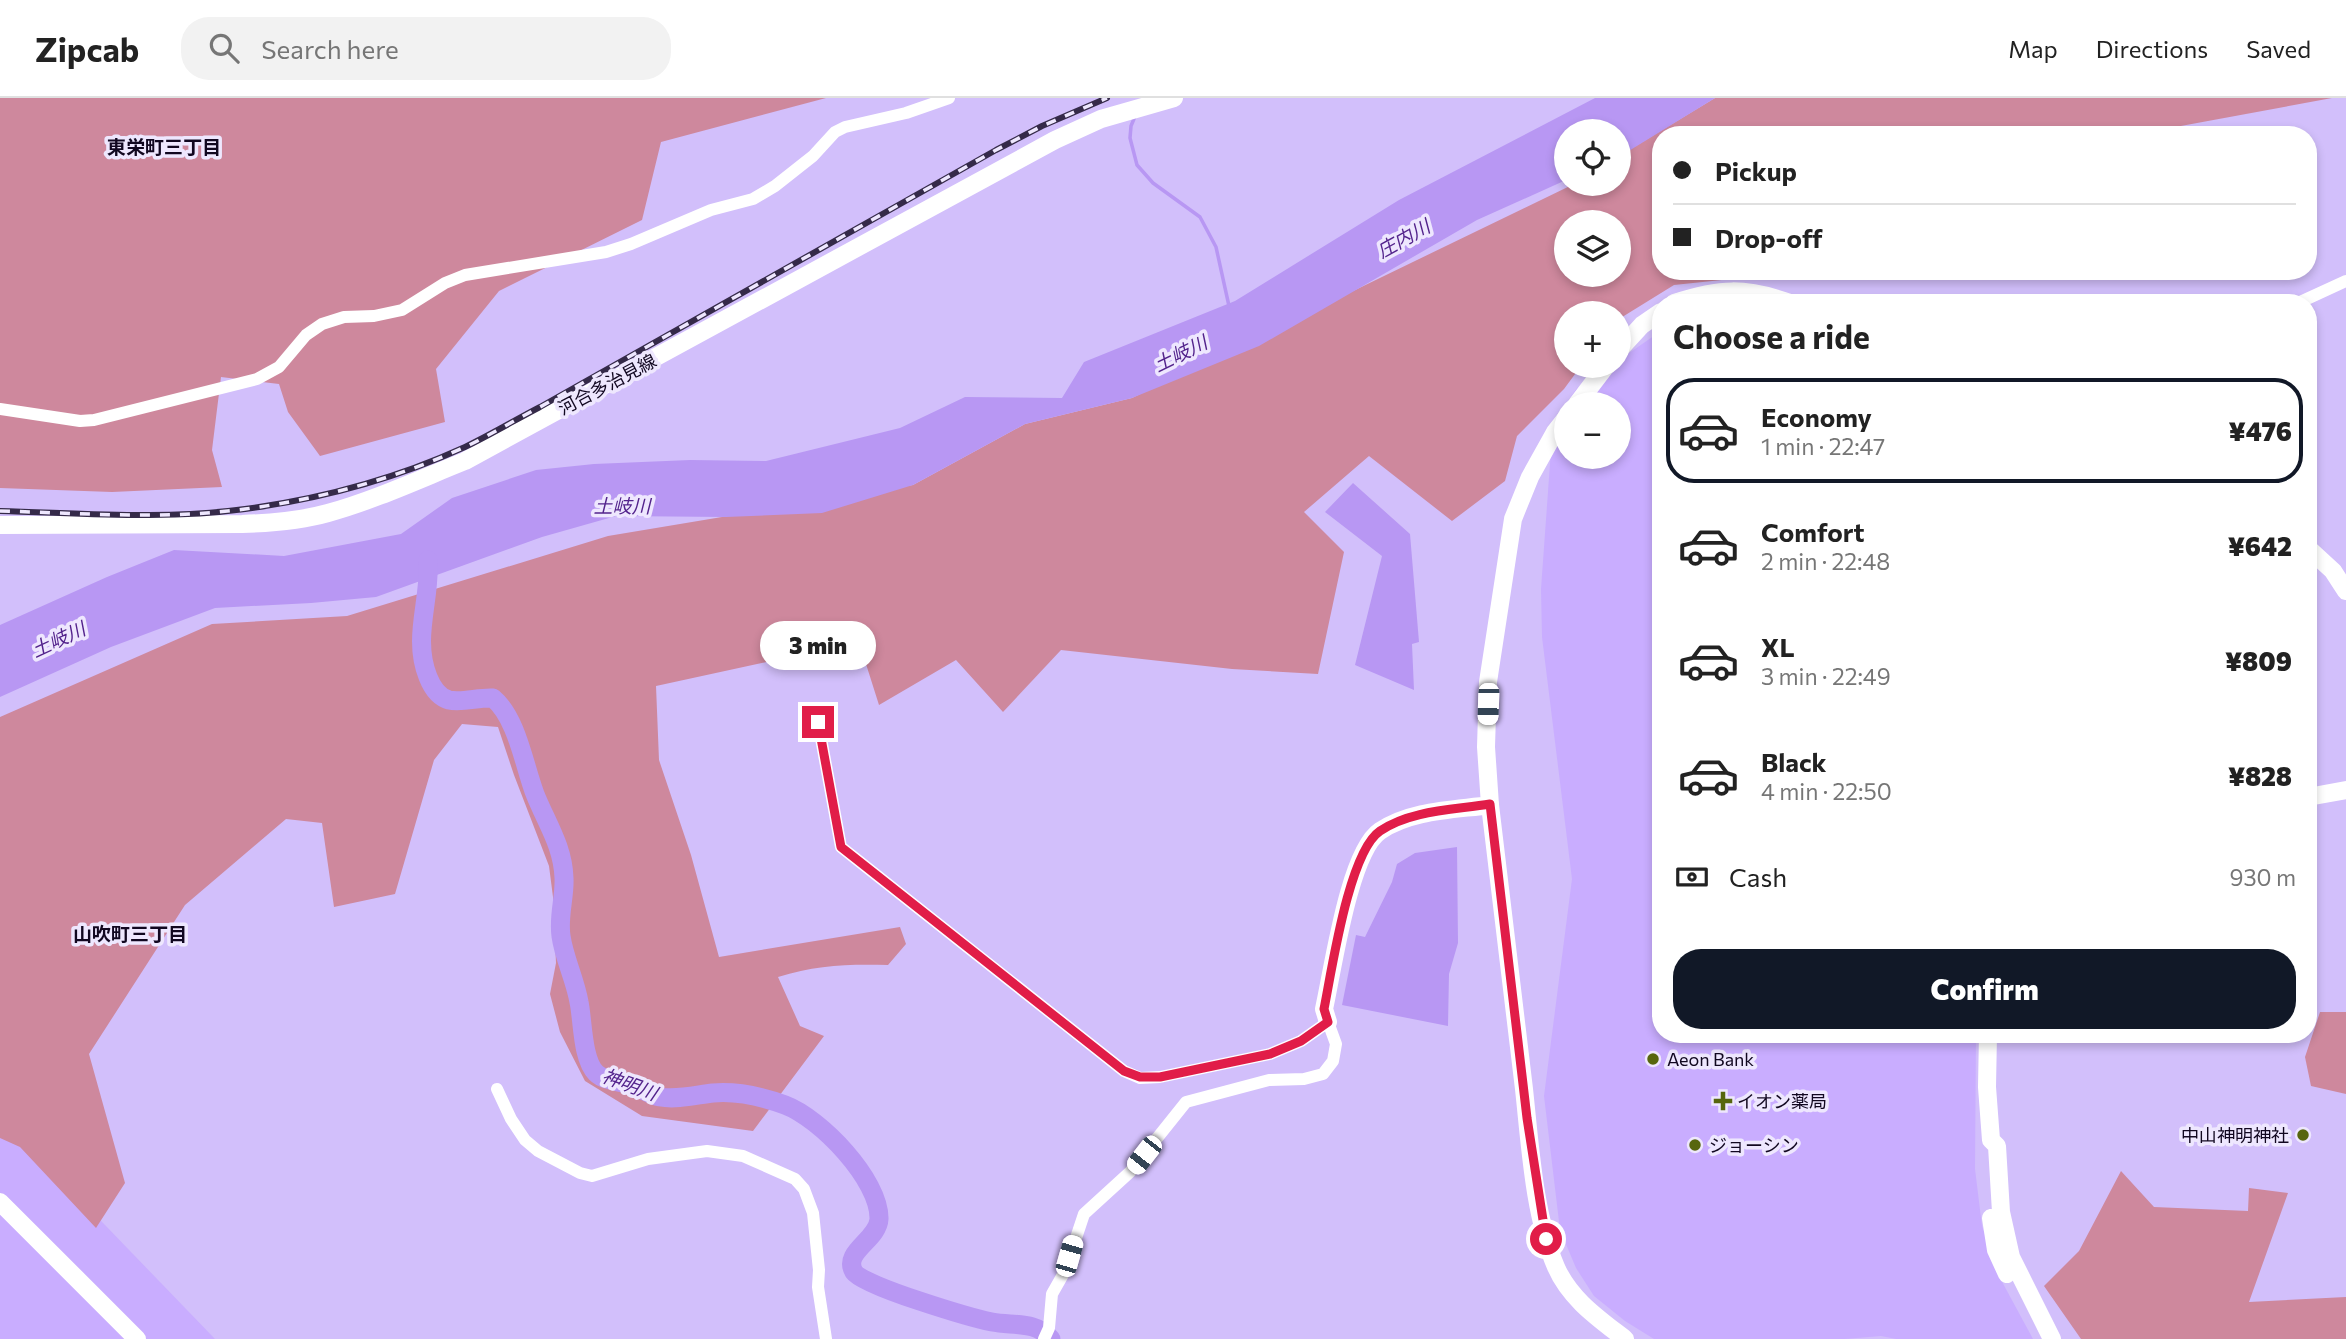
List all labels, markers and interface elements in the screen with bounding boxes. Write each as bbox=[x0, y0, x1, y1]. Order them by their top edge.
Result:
search box bbox=[181, 17, 671, 80]
text: Zipcab bbox=[35, 28, 139, 69]
icon: search bbox=[205, 29, 243, 67]
text: Search here bbox=[261, 33, 399, 64]
text: Map bbox=[2008, 34, 2058, 63]
text: Directions bbox=[2096, 34, 2208, 63]
text: Saved bbox=[2246, 34, 2311, 63]
map controls bbox=[1554, 119, 1631, 469]
button: locate bbox=[1554, 119, 1631, 196]
district label: 東栄町三丁目 bbox=[107, 135, 221, 158]
text: Pickup bbox=[1715, 155, 1797, 186]
button: layers bbox=[1554, 210, 1631, 287]
water label: 庄内川 bbox=[1372, 213, 1435, 262]
text: Drop-off bbox=[1715, 222, 1822, 253]
button: + bbox=[1554, 301, 1631, 378]
text: Choose a ride bbox=[1673, 316, 1870, 356]
water label: 土岐川 bbox=[1149, 329, 1212, 376]
street label: 河合多治見線 bbox=[554, 349, 660, 419]
button: − bbox=[1554, 392, 1631, 469]
icon: car bbox=[1677, 399, 1740, 462]
text: Economy bbox=[1761, 401, 1872, 432]
text: ¥476 bbox=[2228, 415, 2292, 446]
text: 1 min · 22:47 bbox=[1761, 432, 1885, 460]
water label: 土岐川 bbox=[593, 494, 652, 517]
icon: car bbox=[1677, 514, 1740, 577]
text: Comfort bbox=[1761, 516, 1864, 547]
text: ¥642 bbox=[2228, 530, 2292, 561]
text: 2 min · 22:48 bbox=[1761, 547, 1890, 575]
water label: 土岐川 bbox=[27, 616, 90, 661]
callout: 3 min bbox=[760, 620, 876, 670]
icon: car bbox=[1677, 629, 1740, 692]
text: 3 min bbox=[789, 631, 847, 659]
text: XL bbox=[1761, 631, 1795, 662]
text: ¥809 bbox=[2225, 645, 2292, 676]
text: 3 min · 22:49 bbox=[1761, 662, 1891, 690]
car bbox=[1477, 683, 1500, 725]
route end bbox=[802, 706, 834, 738]
icon: car bbox=[1677, 744, 1740, 807]
text: Black bbox=[1761, 746, 1827, 777]
text: ¥828 bbox=[2228, 760, 2292, 791]
text: 4 min · 22:50 bbox=[1761, 777, 1892, 805]
icon: cash bbox=[1673, 858, 1711, 896]
text: Cash bbox=[1729, 861, 1787, 892]
text: 930 m bbox=[2230, 863, 2296, 891]
district label: 山吹町三丁目 bbox=[73, 922, 187, 945]
button: Confirm bbox=[1673, 949, 2296, 1029]
place label: Aeon Bank bbox=[1667, 1048, 1754, 1070]
marker: Aeon Bank bbox=[1645, 1051, 1661, 1067]
water label: 神明川 bbox=[599, 1063, 663, 1105]
place label: イオン薬局 bbox=[1737, 1090, 1827, 1112]
marker: イオン薬局 bbox=[1715, 1093, 1731, 1109]
place label: 中山神明神社 bbox=[2181, 1124, 2289, 1146]
marker: 中山神明神社 bbox=[2295, 1127, 2311, 1143]
car bbox=[1123, 1132, 1166, 1178]
place label: ジョーシン bbox=[1709, 1134, 1799, 1156]
marker: ジョーシン bbox=[1687, 1137, 1703, 1153]
route start bbox=[1530, 1223, 1562, 1255]
car bbox=[1054, 1233, 1085, 1279]

